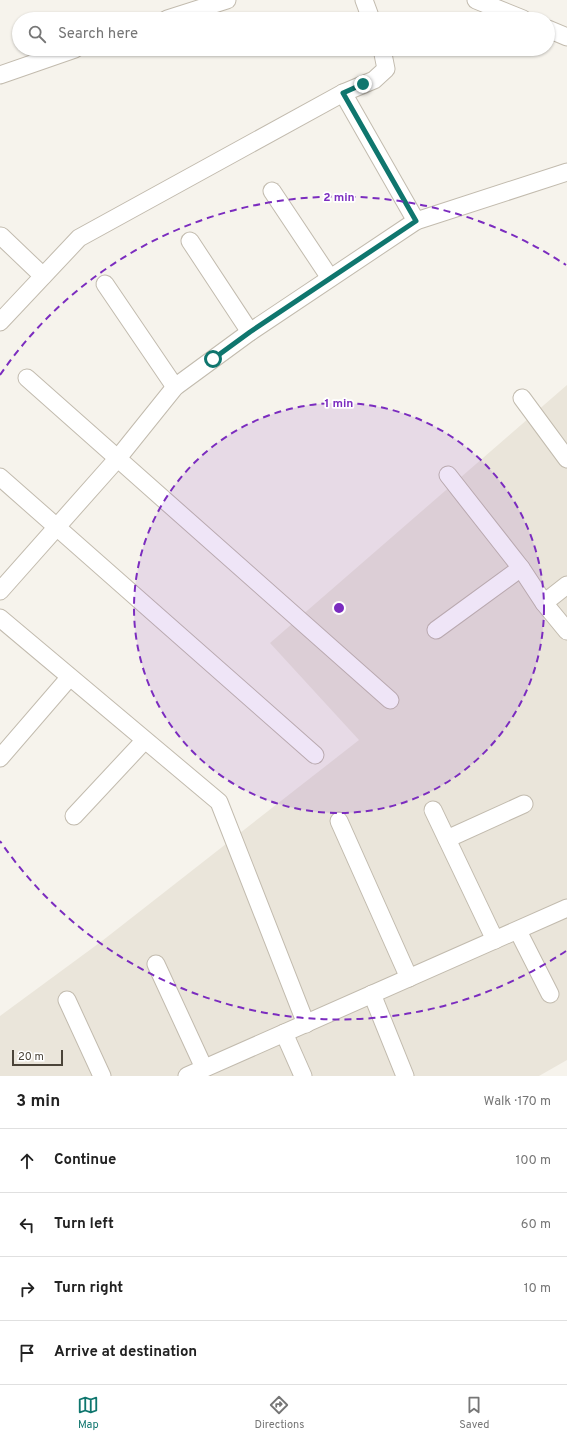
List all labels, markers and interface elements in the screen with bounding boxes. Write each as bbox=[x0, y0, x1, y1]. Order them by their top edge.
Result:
search box bbox=[12, 12, 555, 56]
icon: search bbox=[26, 23, 48, 45]
text: Search here bbox=[58, 25, 138, 44]
route end bbox=[354, 75, 372, 93]
text: 2 min bbox=[323, 190, 355, 206]
route start bbox=[204, 350, 222, 368]
text: 1 min bbox=[325, 396, 353, 412]
centre of rings bbox=[332, 601, 346, 615]
scale bar bbox=[12, 1048, 63, 1067]
text: 20 m bbox=[18, 1050, 44, 1064]
text: 3 min bbox=[16, 1091, 60, 1113]
text: Walk · 170 m bbox=[484, 1094, 551, 1110]
icon: ahead bbox=[16, 1150, 38, 1172]
text: Continue bbox=[54, 1151, 116, 1170]
text: 100 m bbox=[515, 1153, 551, 1169]
icon: left bbox=[16, 1214, 38, 1236]
text: Turn left bbox=[54, 1215, 114, 1234]
text: 60 m bbox=[521, 1217, 551, 1233]
icon: right bbox=[16, 1278, 38, 1300]
text: Turn right bbox=[54, 1279, 123, 1298]
text: 10 m bbox=[524, 1281, 551, 1297]
icon: arrive bbox=[16, 1342, 38, 1364]
text: Arrive at destination bbox=[54, 1343, 197, 1362]
tab: Map bbox=[77, 1394, 99, 1432]
tab: Directions bbox=[254, 1394, 304, 1432]
tab: Saved bbox=[459, 1394, 490, 1432]

